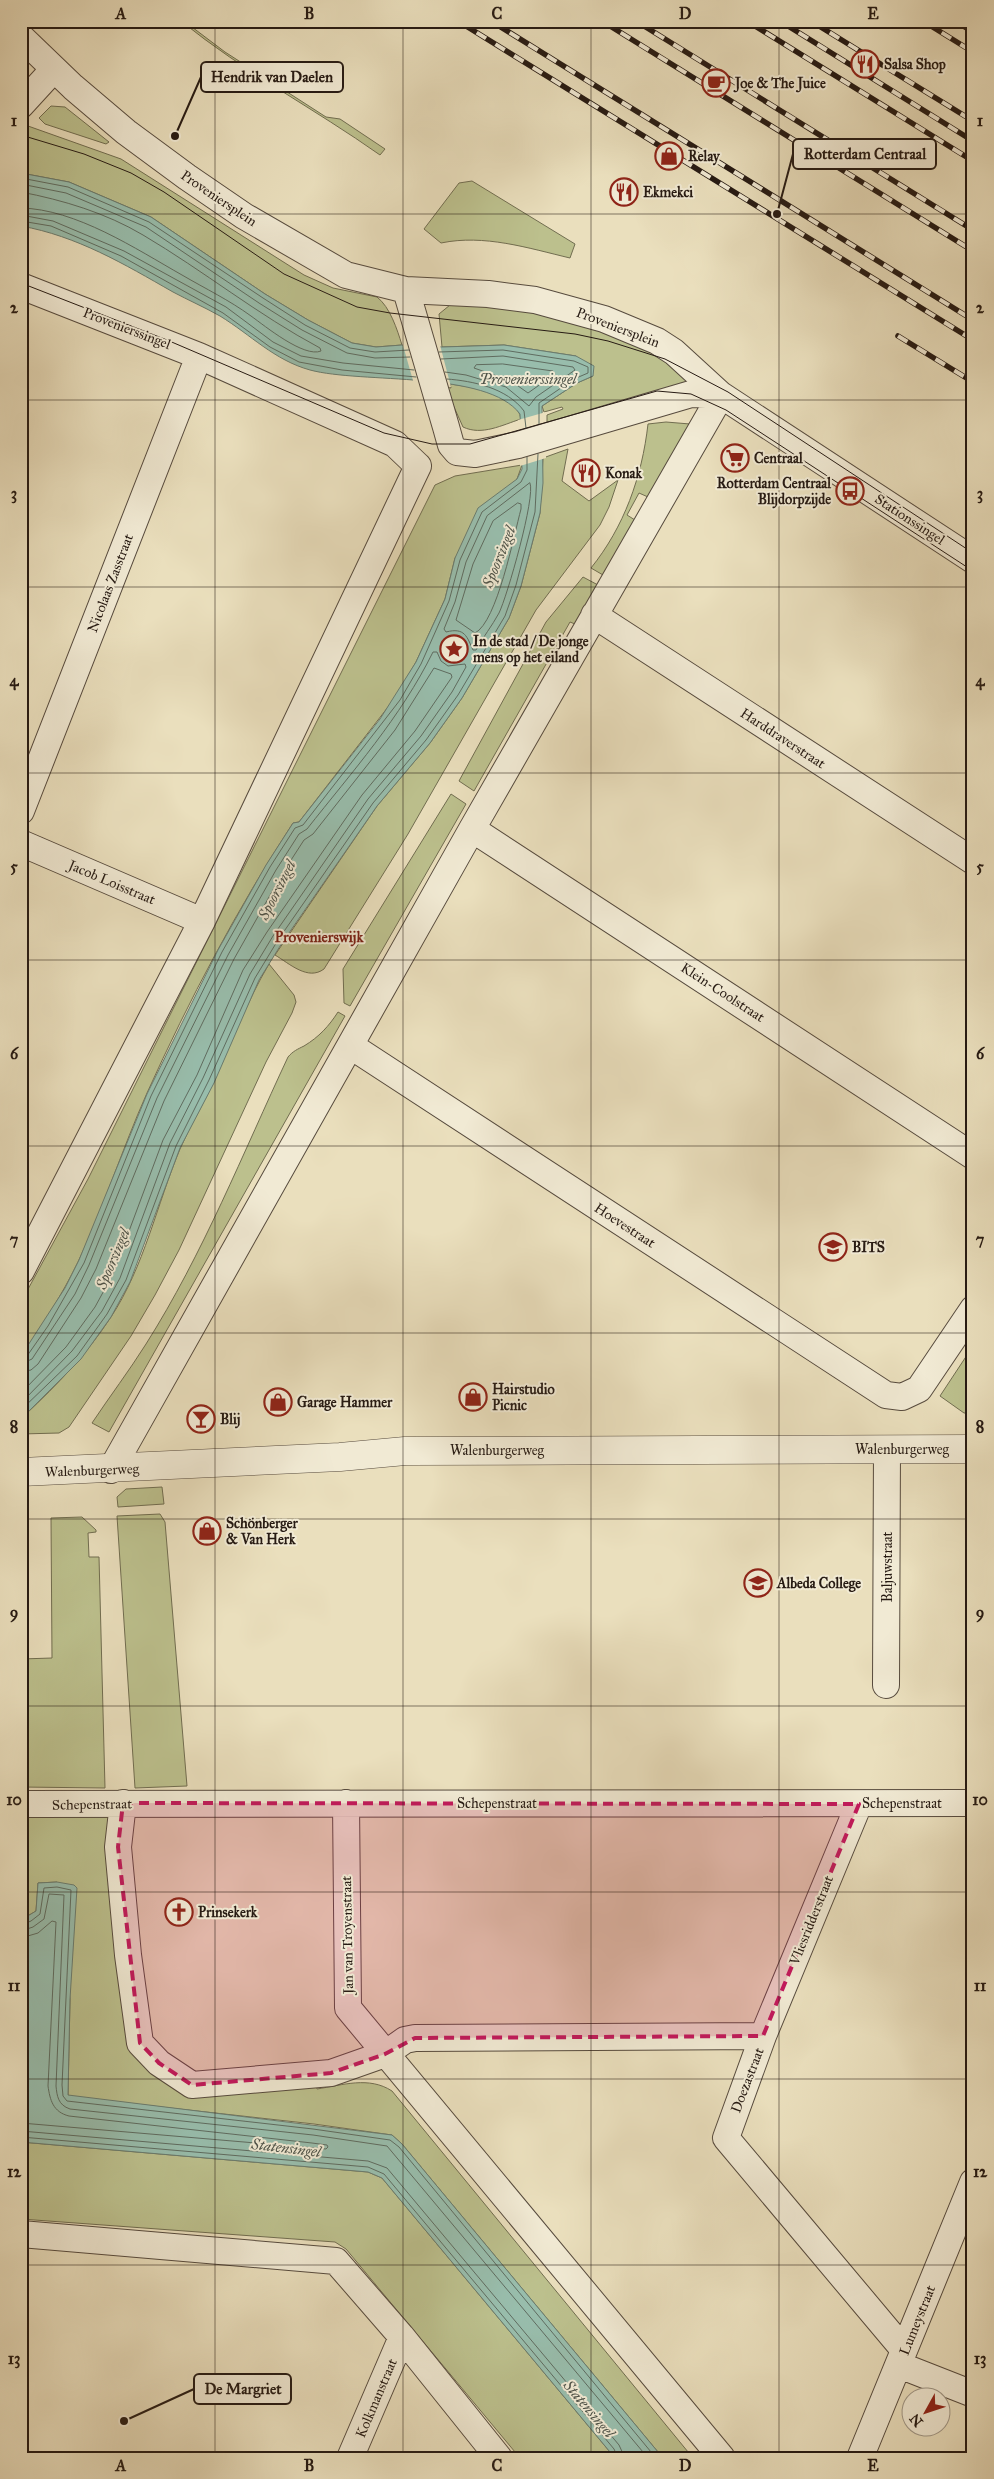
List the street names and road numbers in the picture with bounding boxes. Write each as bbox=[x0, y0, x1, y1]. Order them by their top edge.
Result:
street label: Proveniersplein bbox=[177, 167, 260, 230]
street label: Provenierssingel bbox=[80, 304, 173, 353]
street label: Proveniersplein bbox=[574, 304, 662, 351]
street label: Stationssingel bbox=[871, 490, 948, 548]
street label: Nicolaas Zasstraat bbox=[84, 531, 137, 635]
street label: Harddraverstraat bbox=[737, 705, 828, 772]
street label: Jacob Loisstraat bbox=[64, 856, 158, 909]
street label: Klein-Coolstraat bbox=[678, 959, 768, 1026]
street label: Hoevestraat bbox=[591, 1199, 658, 1251]
street label: Walenburgerweg bbox=[855, 1441, 950, 1458]
street label: Walenburgerweg bbox=[450, 1442, 545, 1459]
street label: Walenburgerweg bbox=[45, 1460, 140, 1481]
street label: Baljuwstraat bbox=[879, 1531, 896, 1603]
street label: Schepenstraat bbox=[52, 1795, 132, 1814]
street label: Schepenstraat bbox=[457, 1795, 537, 1812]
street label: Schepenstraat bbox=[862, 1795, 942, 1812]
street label: Vliesridderstraat bbox=[785, 1873, 837, 1968]
street label: Jan van Troyenstraat bbox=[338, 1876, 358, 1996]
street label: Doezastraat bbox=[727, 2045, 768, 2115]
street label: Lumeystraat bbox=[896, 2283, 939, 2358]
street label: Kolkmanstraat bbox=[352, 2356, 401, 2440]

